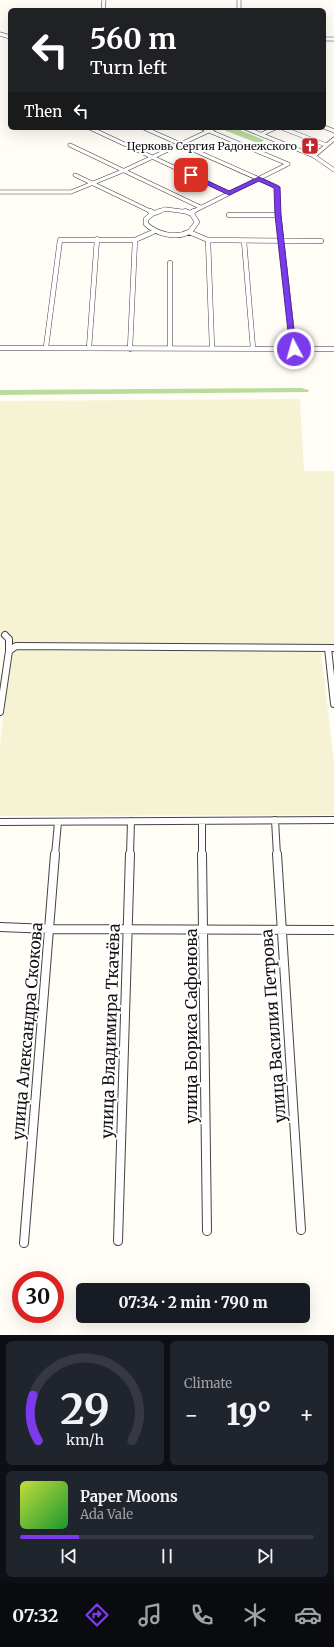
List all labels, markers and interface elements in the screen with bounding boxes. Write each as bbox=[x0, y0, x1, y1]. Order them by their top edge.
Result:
text: 560 m bbox=[90, 21, 177, 57]
icon: left bbox=[24, 24, 76, 76]
text: Turn left bbox=[90, 56, 167, 79]
icon: left bbox=[70, 100, 92, 122]
text: Then bbox=[24, 102, 62, 121]
church icon: Церковь Сергия Радонежского bbox=[300, 136, 320, 156]
place label: Церковь Сергия Радонежского bbox=[127, 139, 298, 153]
pin bbox=[174, 158, 208, 192]
icon: arrive bbox=[180, 164, 202, 186]
position arrow bbox=[273, 328, 315, 370]
street label: улица Александра Скокова bbox=[8, 921, 47, 1141]
street label: улица Владимира Ткачёва bbox=[96, 923, 124, 1139]
street label: улица Бориса Сафонова bbox=[181, 928, 201, 1124]
street label: улица Василия Петрова bbox=[256, 928, 290, 1124]
speed limit sign: 30 bbox=[12, 1271, 64, 1323]
text: 07:34 · 2 min · 790 m bbox=[118, 1293, 268, 1312]
text: Climate bbox=[184, 1375, 232, 1392]
text: 29 bbox=[60, 1383, 110, 1435]
text: 19° bbox=[226, 1395, 272, 1433]
text: − bbox=[184, 1401, 199, 1429]
text: + bbox=[299, 1401, 314, 1429]
text: km/h bbox=[66, 1431, 104, 1449]
text: Paper Moons bbox=[80, 1487, 178, 1506]
text: Ada Vale bbox=[80, 1506, 133, 1523]
icon: previous bbox=[58, 1545, 80, 1567]
icon: pause bbox=[156, 1545, 178, 1567]
icon: next bbox=[254, 1545, 276, 1567]
icon: directions bbox=[83, 1601, 111, 1629]
icon: music bbox=[136, 1601, 164, 1629]
icon: phone bbox=[188, 1601, 216, 1629]
icon: climate bbox=[241, 1601, 269, 1629]
icon: car bbox=[294, 1601, 322, 1629]
text: 07:32 bbox=[12, 1604, 58, 1627]

